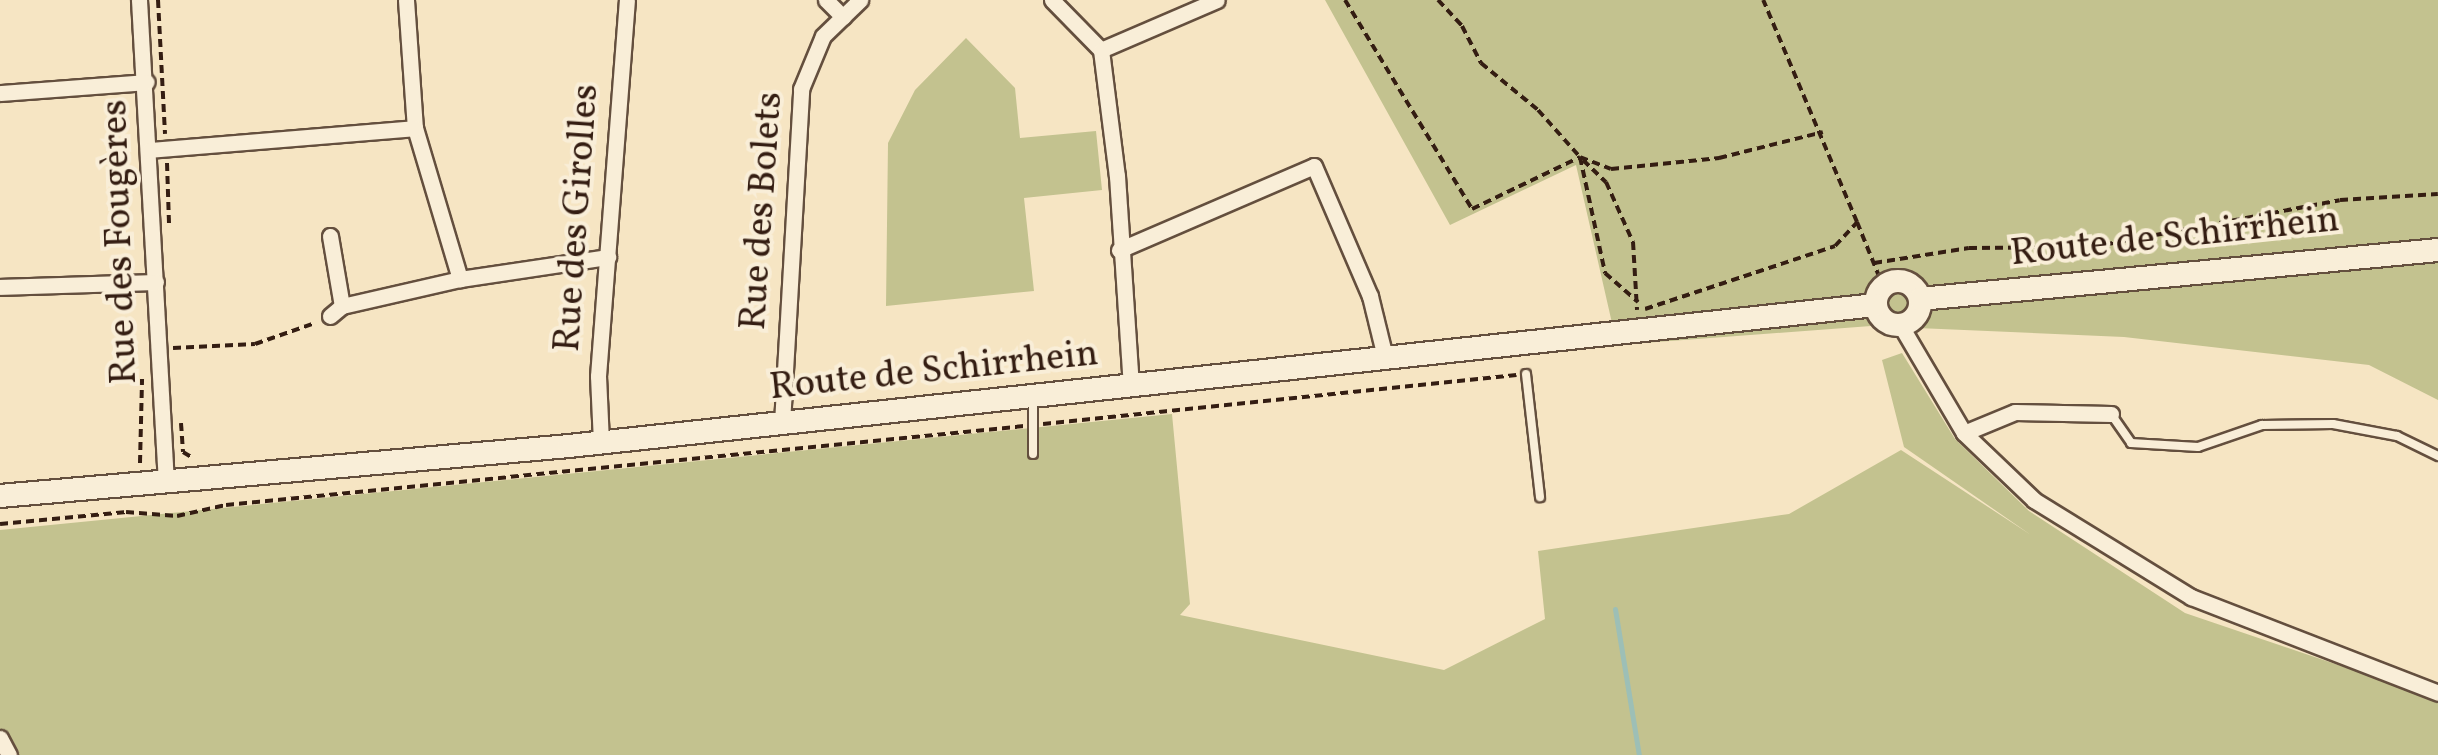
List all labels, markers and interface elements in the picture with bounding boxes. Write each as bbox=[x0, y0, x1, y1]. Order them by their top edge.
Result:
street label: Rue des Girolles bbox=[546, 83, 610, 353]
street label: Rue des Bolets bbox=[732, 90, 794, 332]
street label: Rue des Fougères bbox=[93, 99, 149, 385]
street label: Route de Schirrhein bbox=[2008, 198, 2342, 278]
street label: Route de Schirrhein bbox=[767, 332, 1101, 412]

